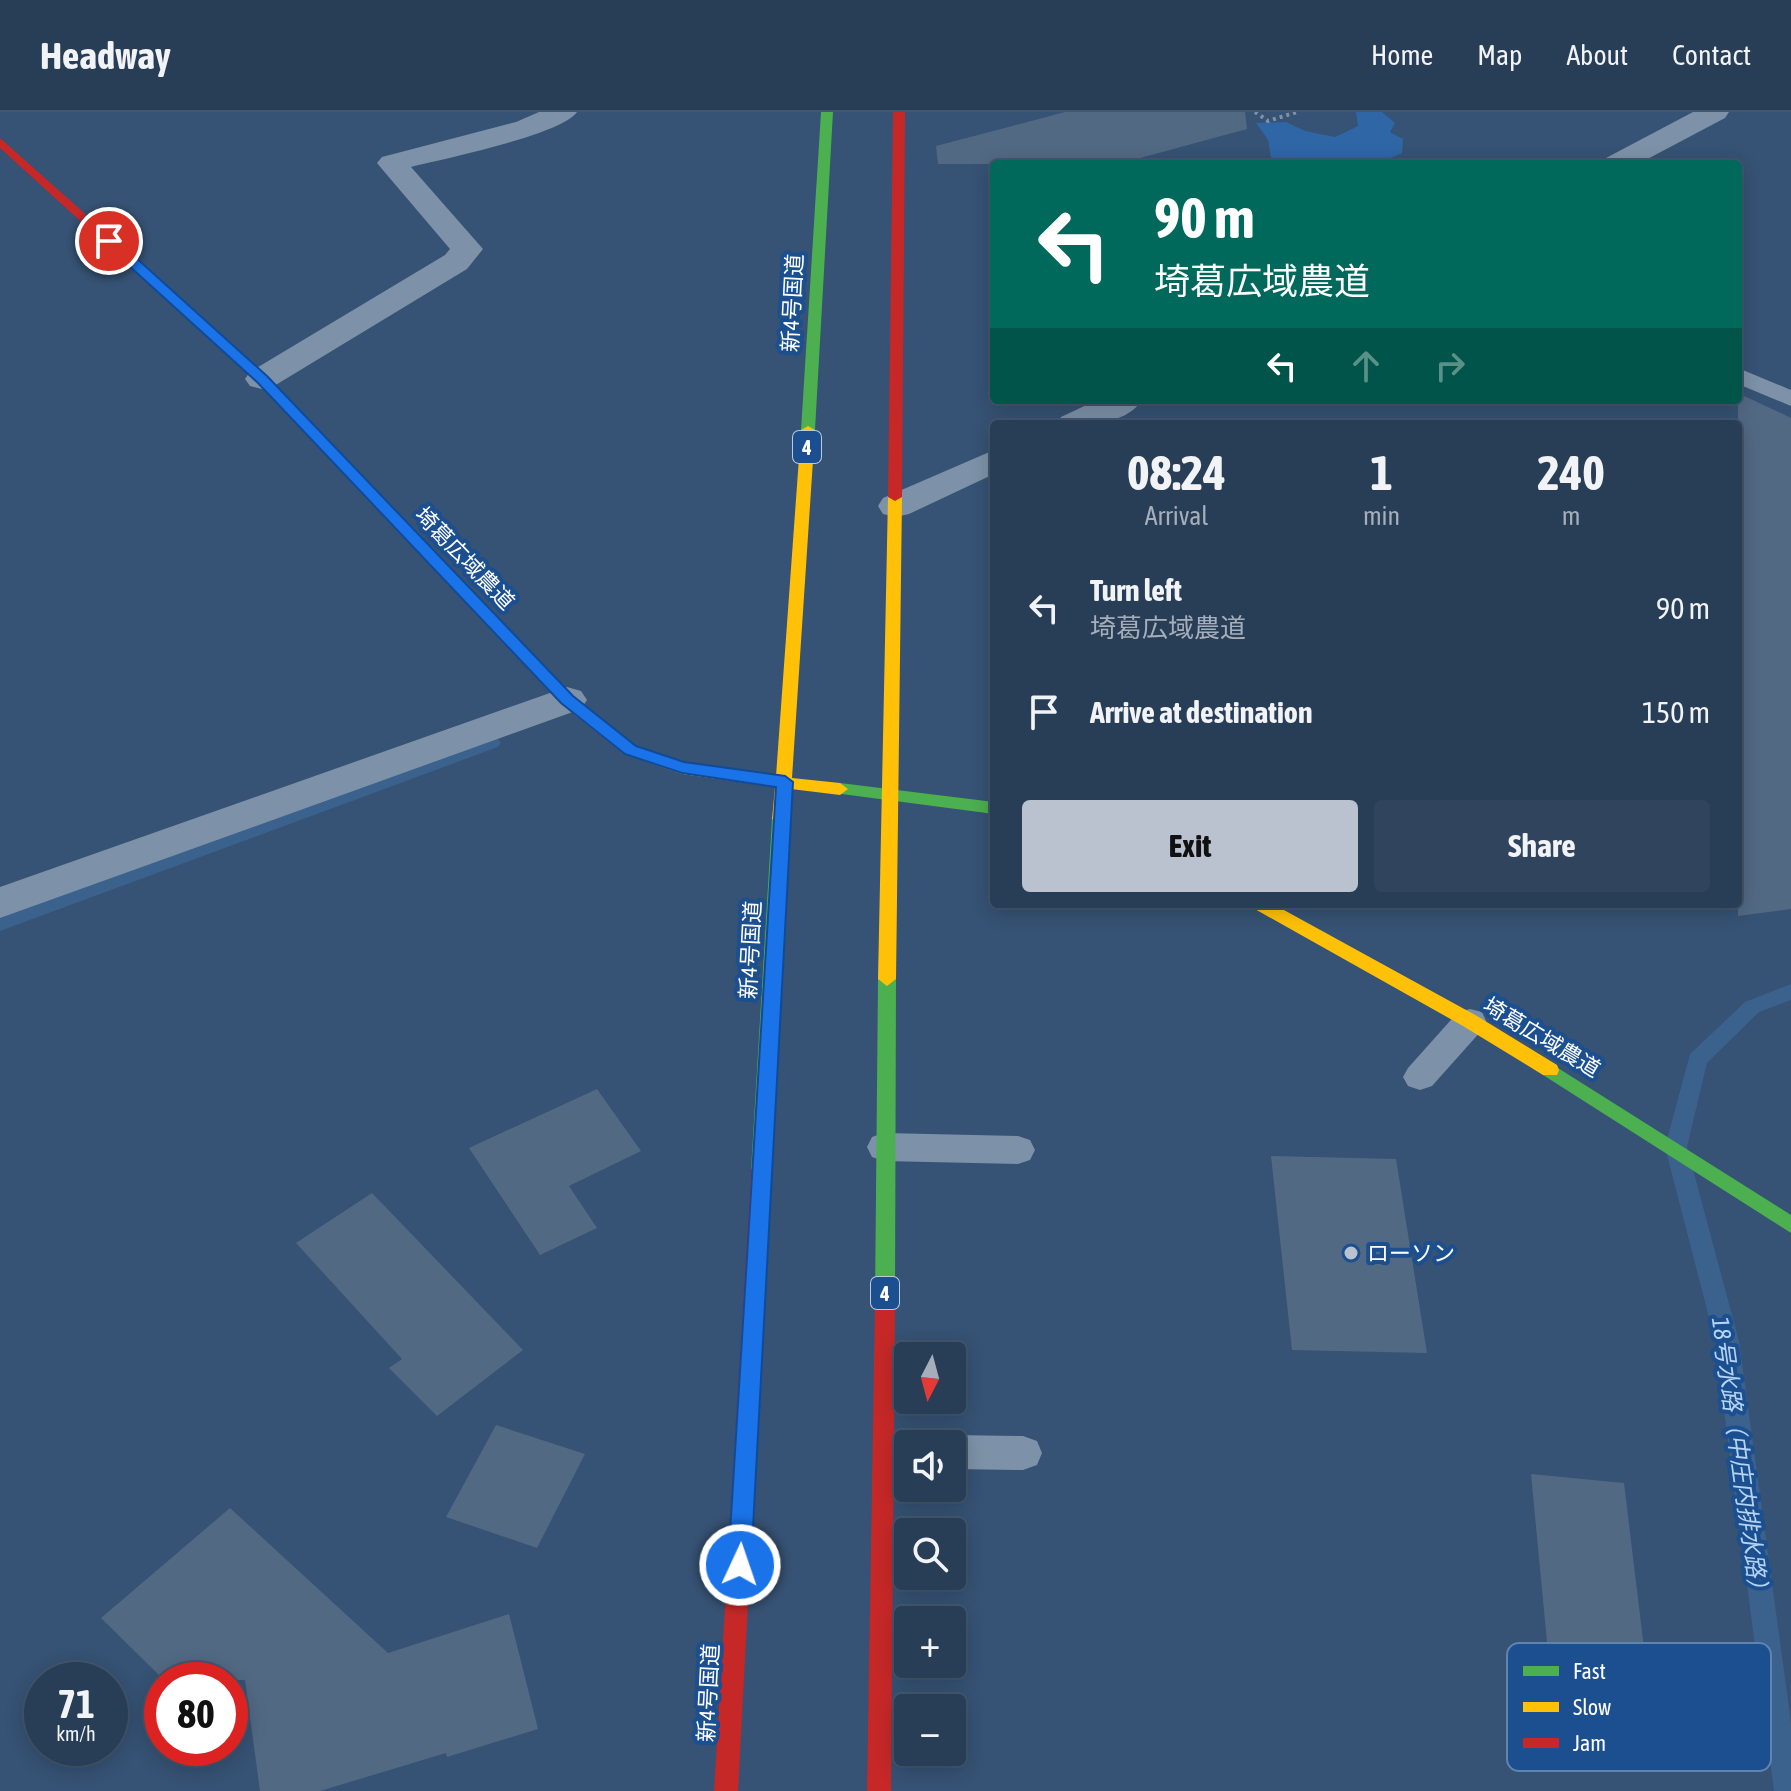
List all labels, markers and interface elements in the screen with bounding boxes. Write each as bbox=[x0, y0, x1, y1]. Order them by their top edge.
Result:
text: Headway bbox=[40, 34, 171, 77]
text: Home bbox=[1371, 39, 1433, 71]
text: Map bbox=[1477, 39, 1522, 71]
text: About bbox=[1566, 39, 1628, 71]
text: Contact bbox=[1672, 39, 1751, 71]
text: 90 m bbox=[1154, 186, 1255, 250]
icon: left bbox=[1022, 192, 1126, 296]
pin bbox=[75, 207, 143, 275]
icon: arrive bbox=[87, 219, 131, 263]
street label: 新4号国道 bbox=[776, 253, 808, 353]
text: 埼葛広域農道 bbox=[1154, 260, 1370, 302]
icon: left bbox=[1260, 344, 1304, 388]
icon: ahead bbox=[1344, 344, 1388, 388]
icon: right bbox=[1428, 344, 1472, 388]
road number: 4 bbox=[793, 431, 821, 463]
text: 08:24 bbox=[1127, 445, 1226, 500]
text: 1 bbox=[1370, 445, 1393, 500]
text: 240 bbox=[1537, 445, 1605, 500]
street label: 埼葛広域農道 bbox=[410, 501, 520, 615]
text: Arrival bbox=[1145, 501, 1208, 531]
text: min bbox=[1363, 501, 1400, 531]
text: m bbox=[1562, 501, 1580, 531]
text: Turn left bbox=[1090, 573, 1182, 607]
icon: left bbox=[1022, 586, 1066, 630]
text: 90 m bbox=[1656, 591, 1710, 625]
text: 埼葛広域農道 bbox=[1090, 613, 1246, 643]
icon: arrive bbox=[1022, 690, 1066, 734]
text: Arrive at destination bbox=[1090, 695, 1312, 729]
text: 150 m bbox=[1642, 695, 1710, 729]
button: Exit bbox=[1022, 800, 1358, 892]
button: Share bbox=[1374, 800, 1710, 892]
street label: 新4号国道 bbox=[734, 900, 766, 1000]
street label: 埼葛広域農道 bbox=[1479, 992, 1605, 1082]
place label: ローソン bbox=[1367, 1240, 1455, 1266]
marker: ローソン bbox=[1342, 1244, 1360, 1262]
road number: 4 bbox=[871, 1277, 899, 1309]
water label: 18号水路（中庄内排水路） bbox=[1707, 1315, 1773, 1603]
north arrow bbox=[894, 1342, 966, 1414]
map controls bbox=[894, 1342, 966, 1766]
button: sound bbox=[894, 1430, 966, 1502]
button: search bbox=[894, 1518, 966, 1590]
position arrow bbox=[698, 1523, 782, 1607]
button: + bbox=[894, 1606, 966, 1678]
street label: 新4号国道 bbox=[692, 1643, 724, 1743]
legend bbox=[1507, 1643, 1771, 1771]
text: Fast bbox=[1573, 1658, 1606, 1684]
speed limit sign: 80 bbox=[144, 1662, 248, 1766]
text: 71 bbox=[57, 1681, 95, 1726]
button: − bbox=[894, 1694, 966, 1766]
text: Slow bbox=[1573, 1694, 1611, 1720]
text: km/h bbox=[56, 1722, 96, 1745]
text: Jam bbox=[1573, 1730, 1606, 1756]

